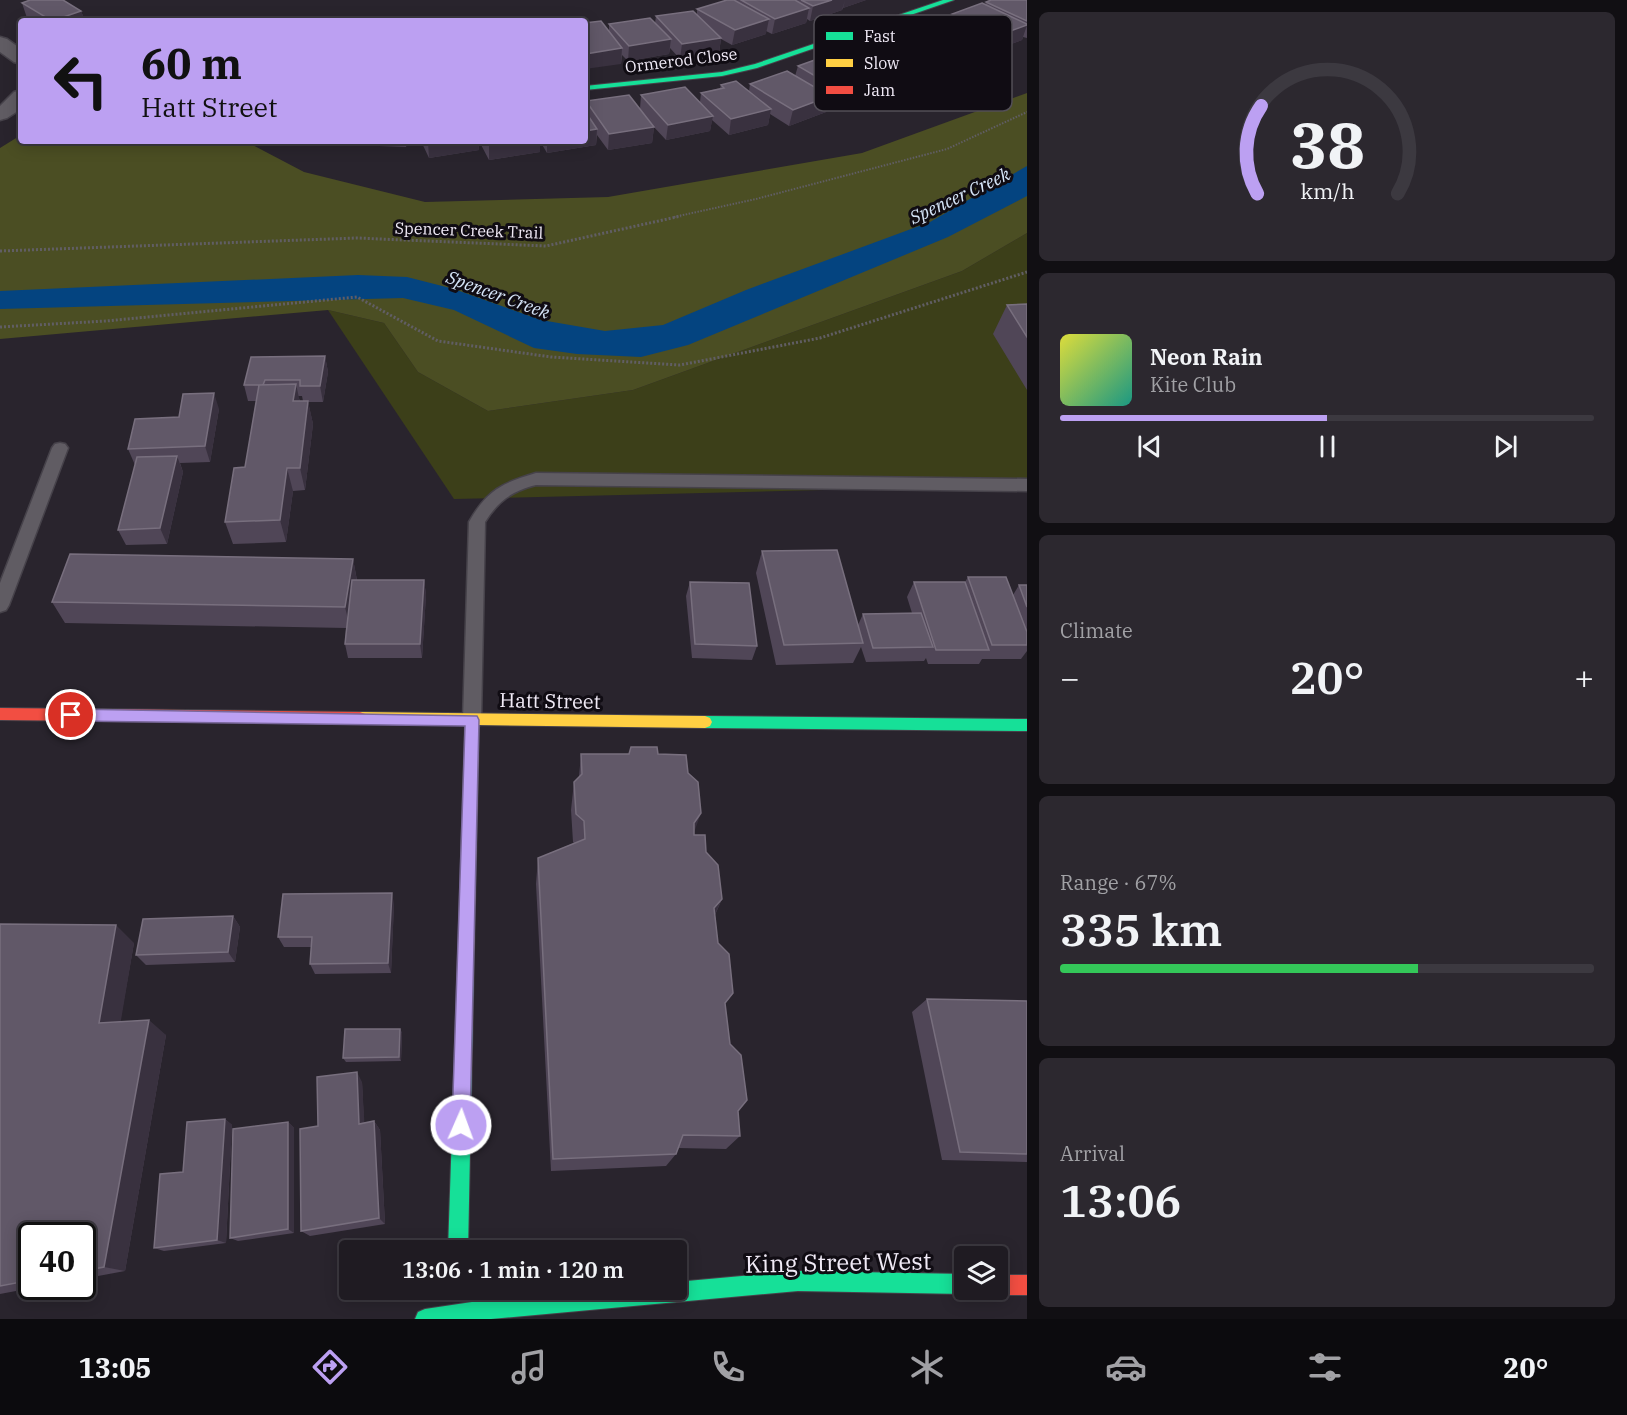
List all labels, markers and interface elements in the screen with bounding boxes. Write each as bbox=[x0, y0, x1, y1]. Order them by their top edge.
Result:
legend bbox=[814, 15, 1012, 111]
text: Fast bbox=[864, 26, 896, 46]
text: 60 m bbox=[141, 36, 242, 91]
icon: left bbox=[42, 42, 120, 120]
street label: Ormerod Close bbox=[624, 43, 738, 77]
text: Slow bbox=[864, 53, 900, 73]
text: Jam bbox=[864, 80, 895, 100]
text: Hatt Street bbox=[141, 89, 278, 124]
text: 38 bbox=[1290, 104, 1364, 185]
water label: Spencer Creek bbox=[905, 162, 1014, 229]
text: km/h bbox=[1300, 177, 1354, 205]
street label: Spencer Creek Trail bbox=[394, 217, 544, 243]
water label: Spencer Creek bbox=[442, 265, 554, 324]
text: Neon Rain bbox=[1150, 342, 1263, 371]
text: Kite Club bbox=[1150, 371, 1236, 398]
icon: previous bbox=[1133, 430, 1166, 463]
icon: pause bbox=[1311, 430, 1344, 463]
icon: next bbox=[1489, 430, 1522, 463]
text: Climate bbox=[1060, 617, 1133, 644]
text: 20° bbox=[1289, 648, 1365, 706]
text: − bbox=[1060, 656, 1080, 699]
text: + bbox=[1574, 656, 1594, 699]
street label: Hatt Street bbox=[499, 686, 601, 715]
pin bbox=[45, 689, 96, 740]
icon: arrive bbox=[54, 698, 87, 731]
text: Range · 67% bbox=[1060, 869, 1177, 896]
text: 335 km bbox=[1060, 900, 1222, 958]
position arrow bbox=[429, 1093, 493, 1157]
text: Arrival bbox=[1060, 1140, 1125, 1167]
text: 13:06 bbox=[1060, 1171, 1181, 1229]
speed limit sign: 40 bbox=[18, 1222, 96, 1300]
street label: King Street West bbox=[744, 1244, 932, 1280]
map controls bbox=[954, 1246, 1008, 1300]
button: layers bbox=[954, 1246, 1008, 1300]
text: 13:06 · 1 min · 120 m bbox=[402, 1255, 624, 1284]
icon: directions bbox=[309, 1346, 351, 1388]
icon: music bbox=[508, 1346, 550, 1388]
icon: phone bbox=[707, 1346, 749, 1388]
icon: climate bbox=[906, 1346, 948, 1388]
icon: car bbox=[1105, 1346, 1147, 1388]
icon: filters bbox=[1304, 1346, 1346, 1388]
text: 13:05 bbox=[79, 1350, 152, 1385]
text: 20° bbox=[1503, 1350, 1548, 1385]

